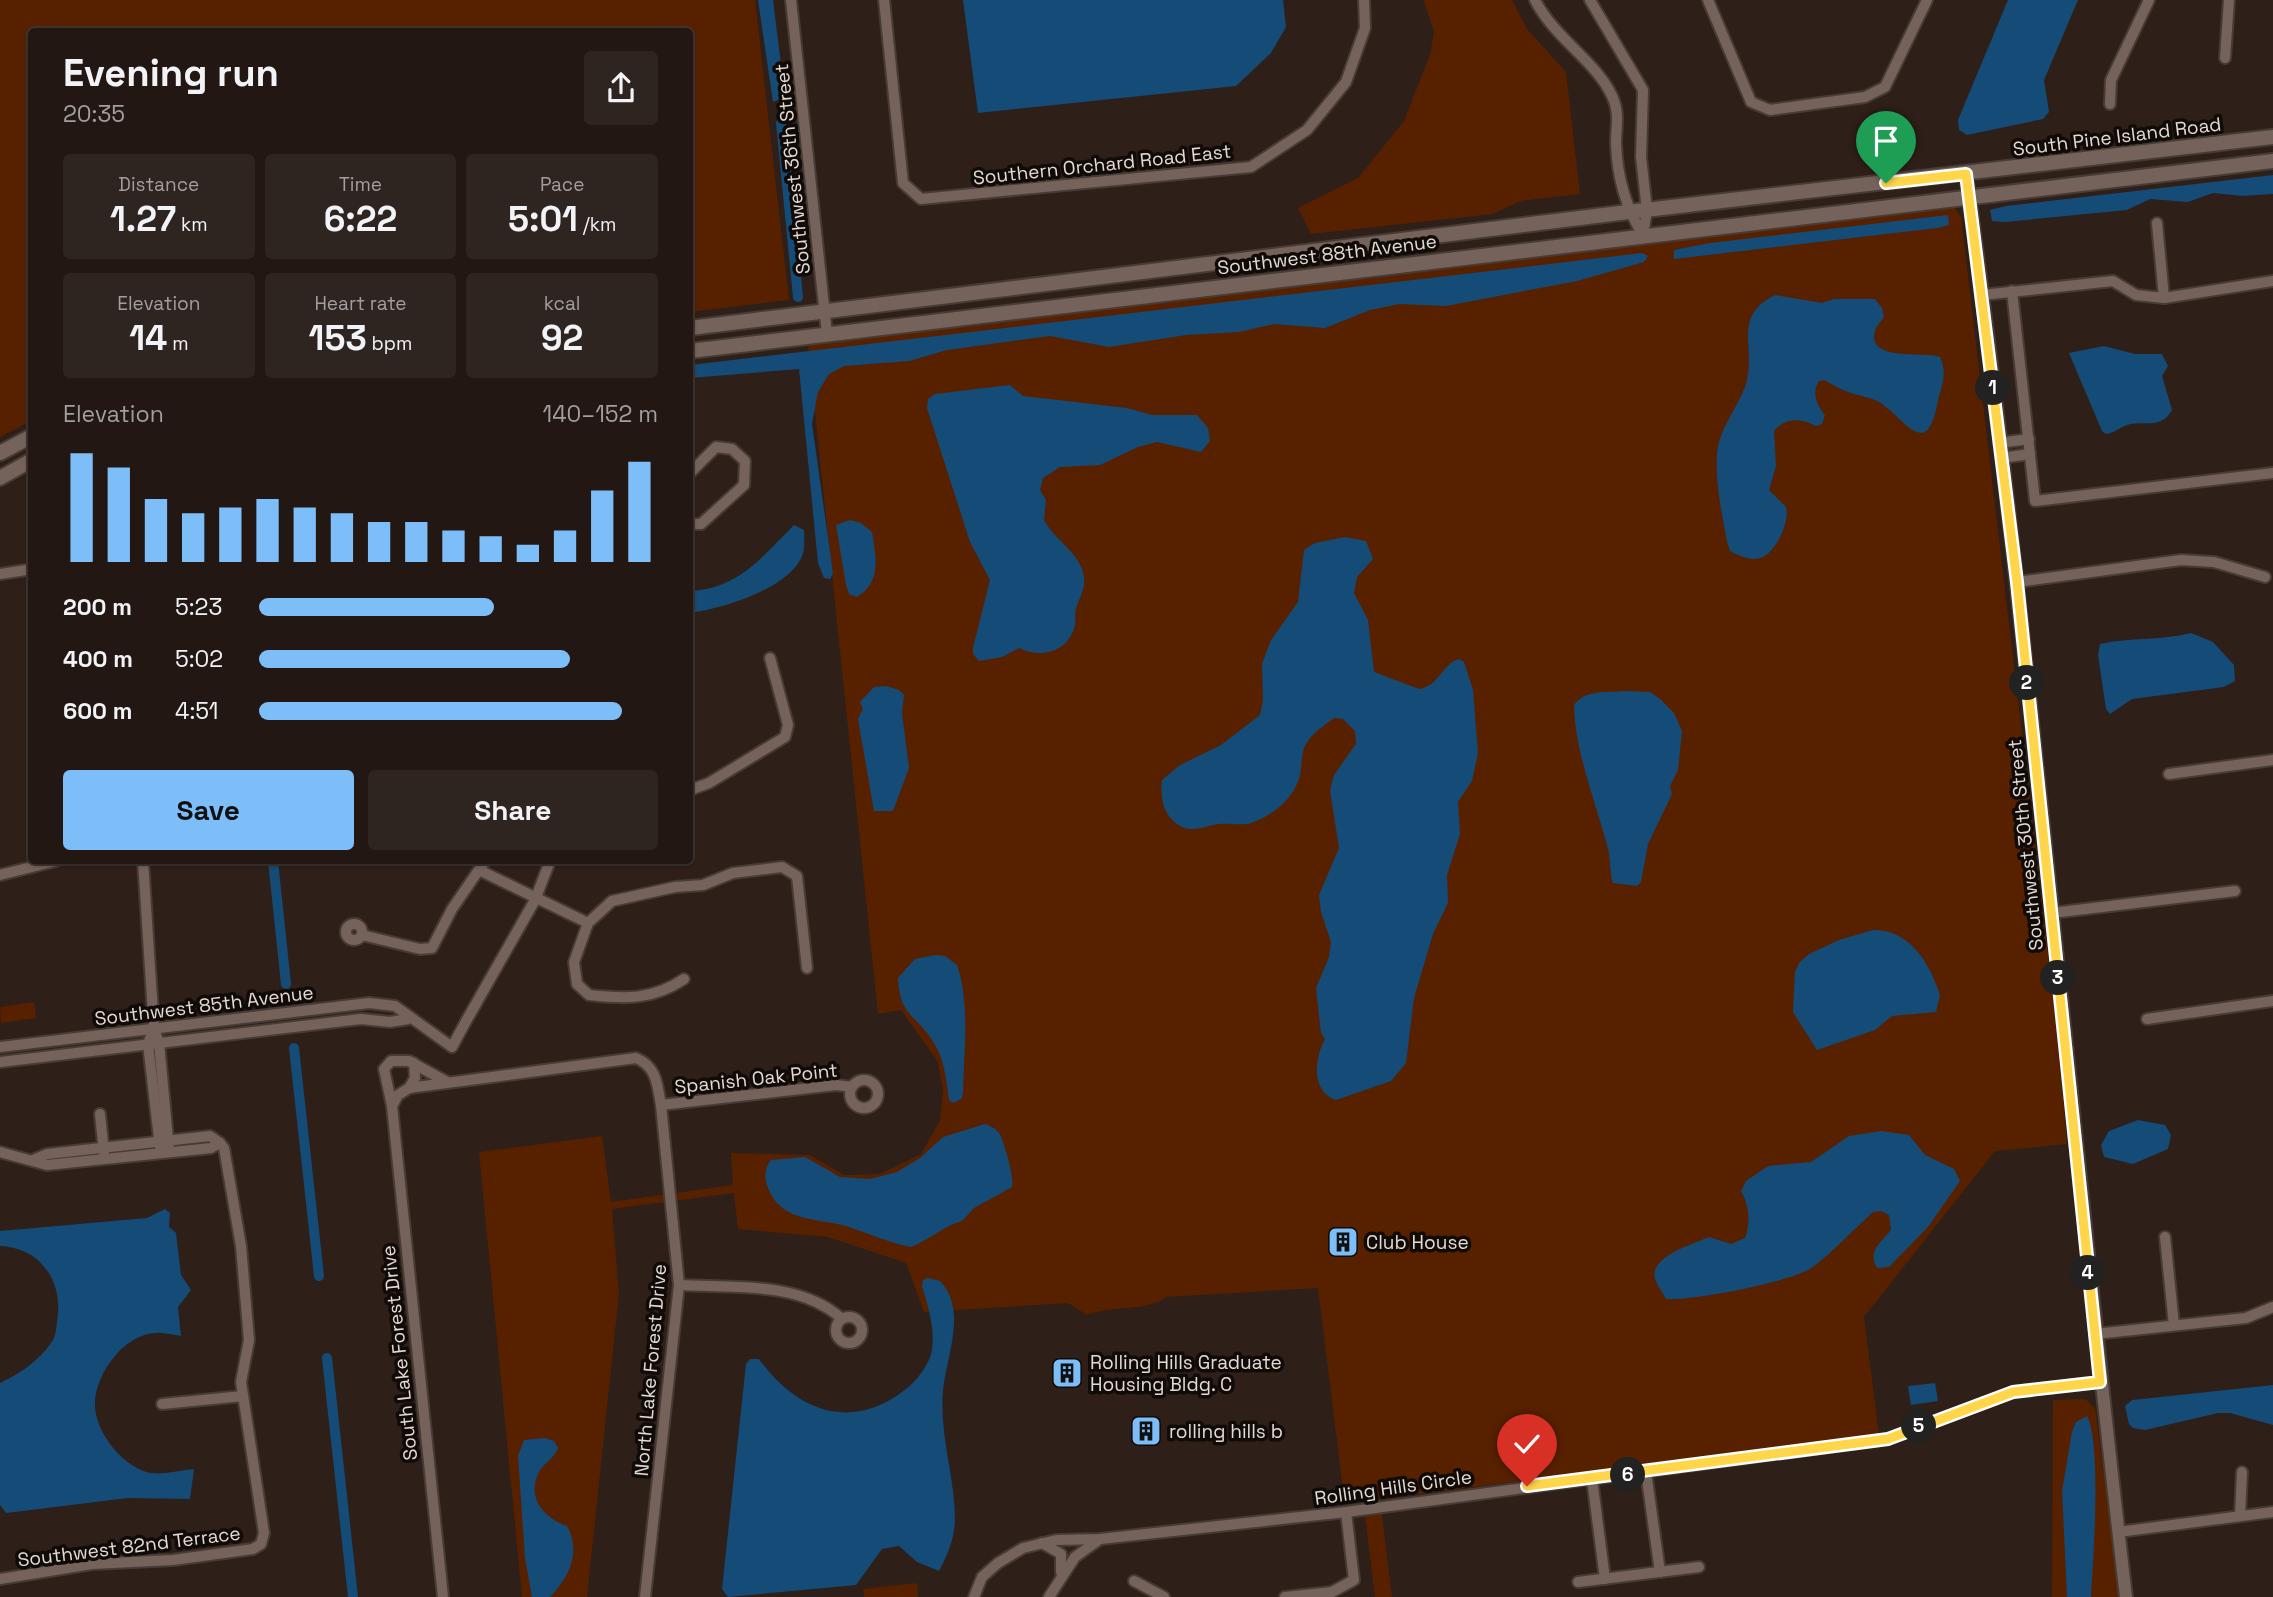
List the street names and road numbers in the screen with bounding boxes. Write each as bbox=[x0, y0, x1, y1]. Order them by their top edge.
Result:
street label: Southwest 36th Street bbox=[769, 62, 816, 275]
street label: South Pine Island Road bbox=[2011, 111, 2223, 162]
street label: Southern Orchard Road East bbox=[972, 139, 1232, 190]
street label: Southwest 88th Avenue bbox=[1216, 229, 1438, 280]
street label: Southwest 30th Street bbox=[2002, 738, 2049, 952]
street label: Southwest 85th Avenue bbox=[93, 980, 315, 1031]
street label: Spanish Oak Point bbox=[673, 1057, 839, 1100]
street label: South Lake Forest Drive bbox=[376, 1244, 423, 1462]
street label: North Lake Forest Drive bbox=[629, 1263, 672, 1477]
street label: Rolling Hills Circle bbox=[1313, 1464, 1473, 1511]
street label: Southwest 82nd Terrace bbox=[16, 1520, 242, 1573]

